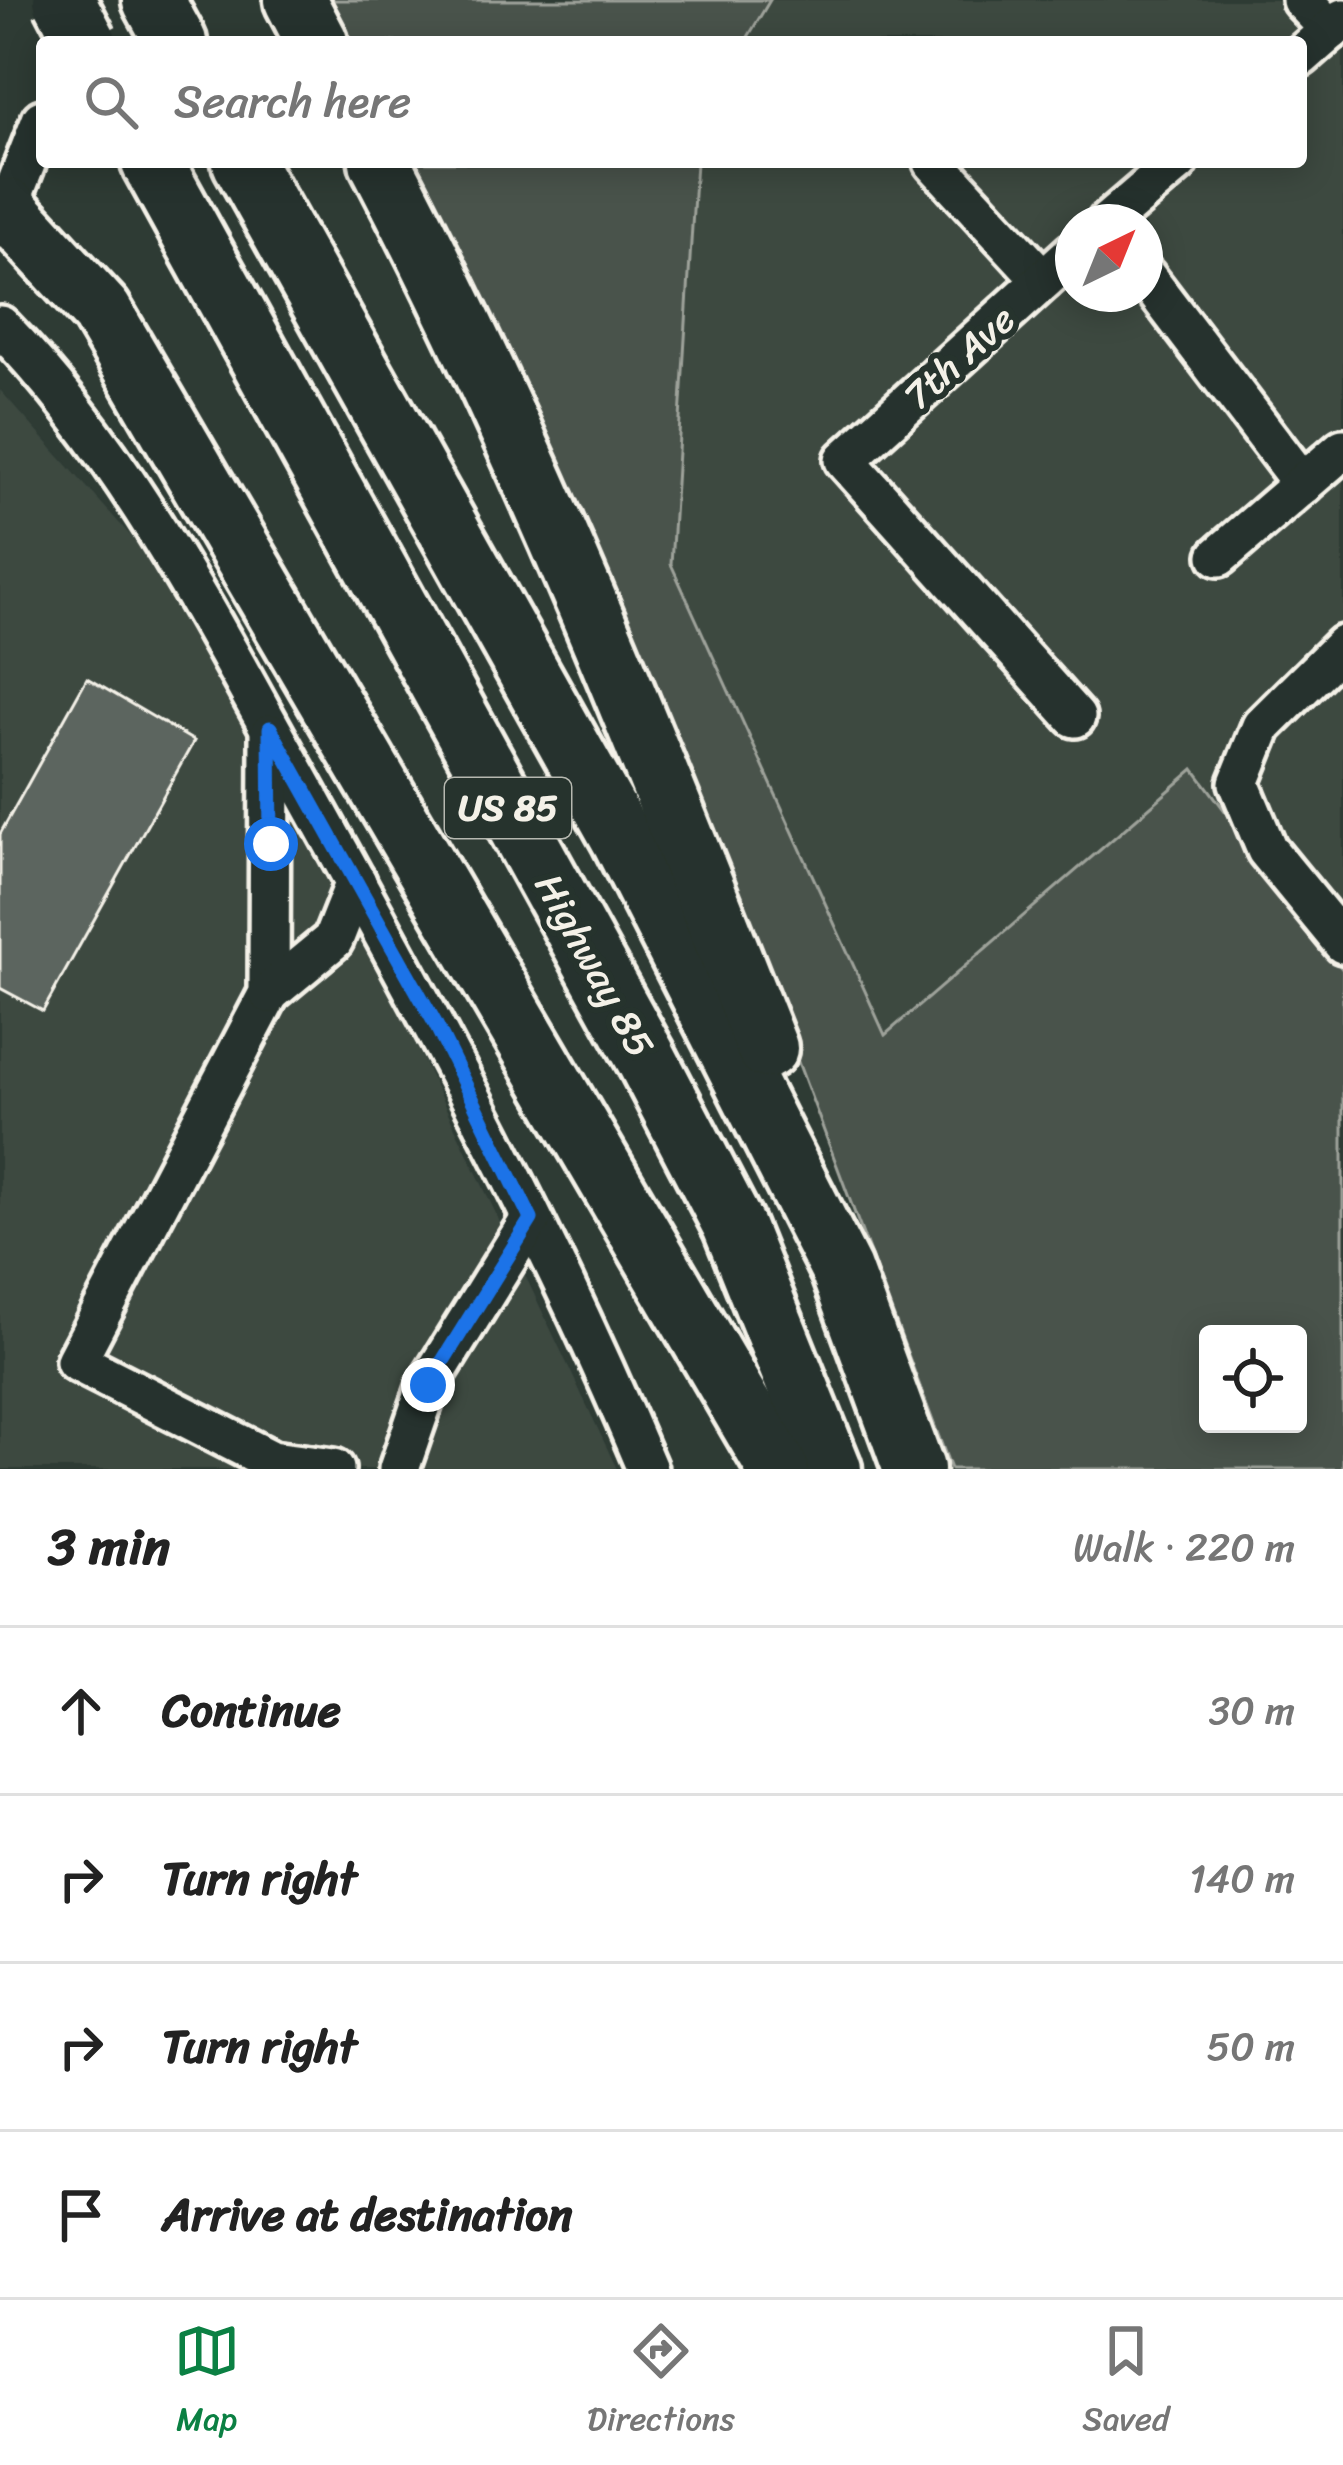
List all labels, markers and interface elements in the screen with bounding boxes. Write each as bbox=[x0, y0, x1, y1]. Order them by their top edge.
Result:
search box bbox=[36, 36, 1307, 168]
text: Search here bbox=[174, 62, 411, 142]
icon: search bbox=[78, 69, 144, 135]
north arrow bbox=[1055, 204, 1163, 312]
street label: 7th Ave bbox=[886, 287, 1032, 427]
road number: US 85 bbox=[445, 778, 571, 838]
route start bbox=[244, 817, 298, 871]
street label: Highway 85 bbox=[516, 860, 674, 1070]
map controls bbox=[1199, 1325, 1307, 1433]
button: locate bbox=[1199, 1325, 1307, 1433]
route end bbox=[401, 1358, 455, 1412]
text: 3 min bbox=[48, 1502, 170, 1592]
text: Walk · 220 m bbox=[1073, 1513, 1295, 1582]
text: Continue bbox=[162, 1671, 341, 1751]
text: 30 m bbox=[1209, 1676, 1295, 1745]
icon: ahead bbox=[48, 1678, 114, 1744]
text: Turn right bbox=[162, 1839, 357, 1919]
text: 140 m bbox=[1189, 1844, 1295, 1913]
icon: right bbox=[48, 1846, 114, 1912]
text: Turn right bbox=[162, 2007, 357, 2087]
text: 50 m bbox=[1206, 2012, 1295, 2081]
icon: right bbox=[48, 2014, 114, 2080]
text: Arrive at destination bbox=[162, 2175, 572, 2255]
icon: arrive bbox=[48, 2182, 114, 2248]
tab: Map bbox=[174, 2318, 240, 2448]
tab: Directions bbox=[587, 2318, 735, 2448]
tab: Saved bbox=[1082, 2318, 1169, 2448]

